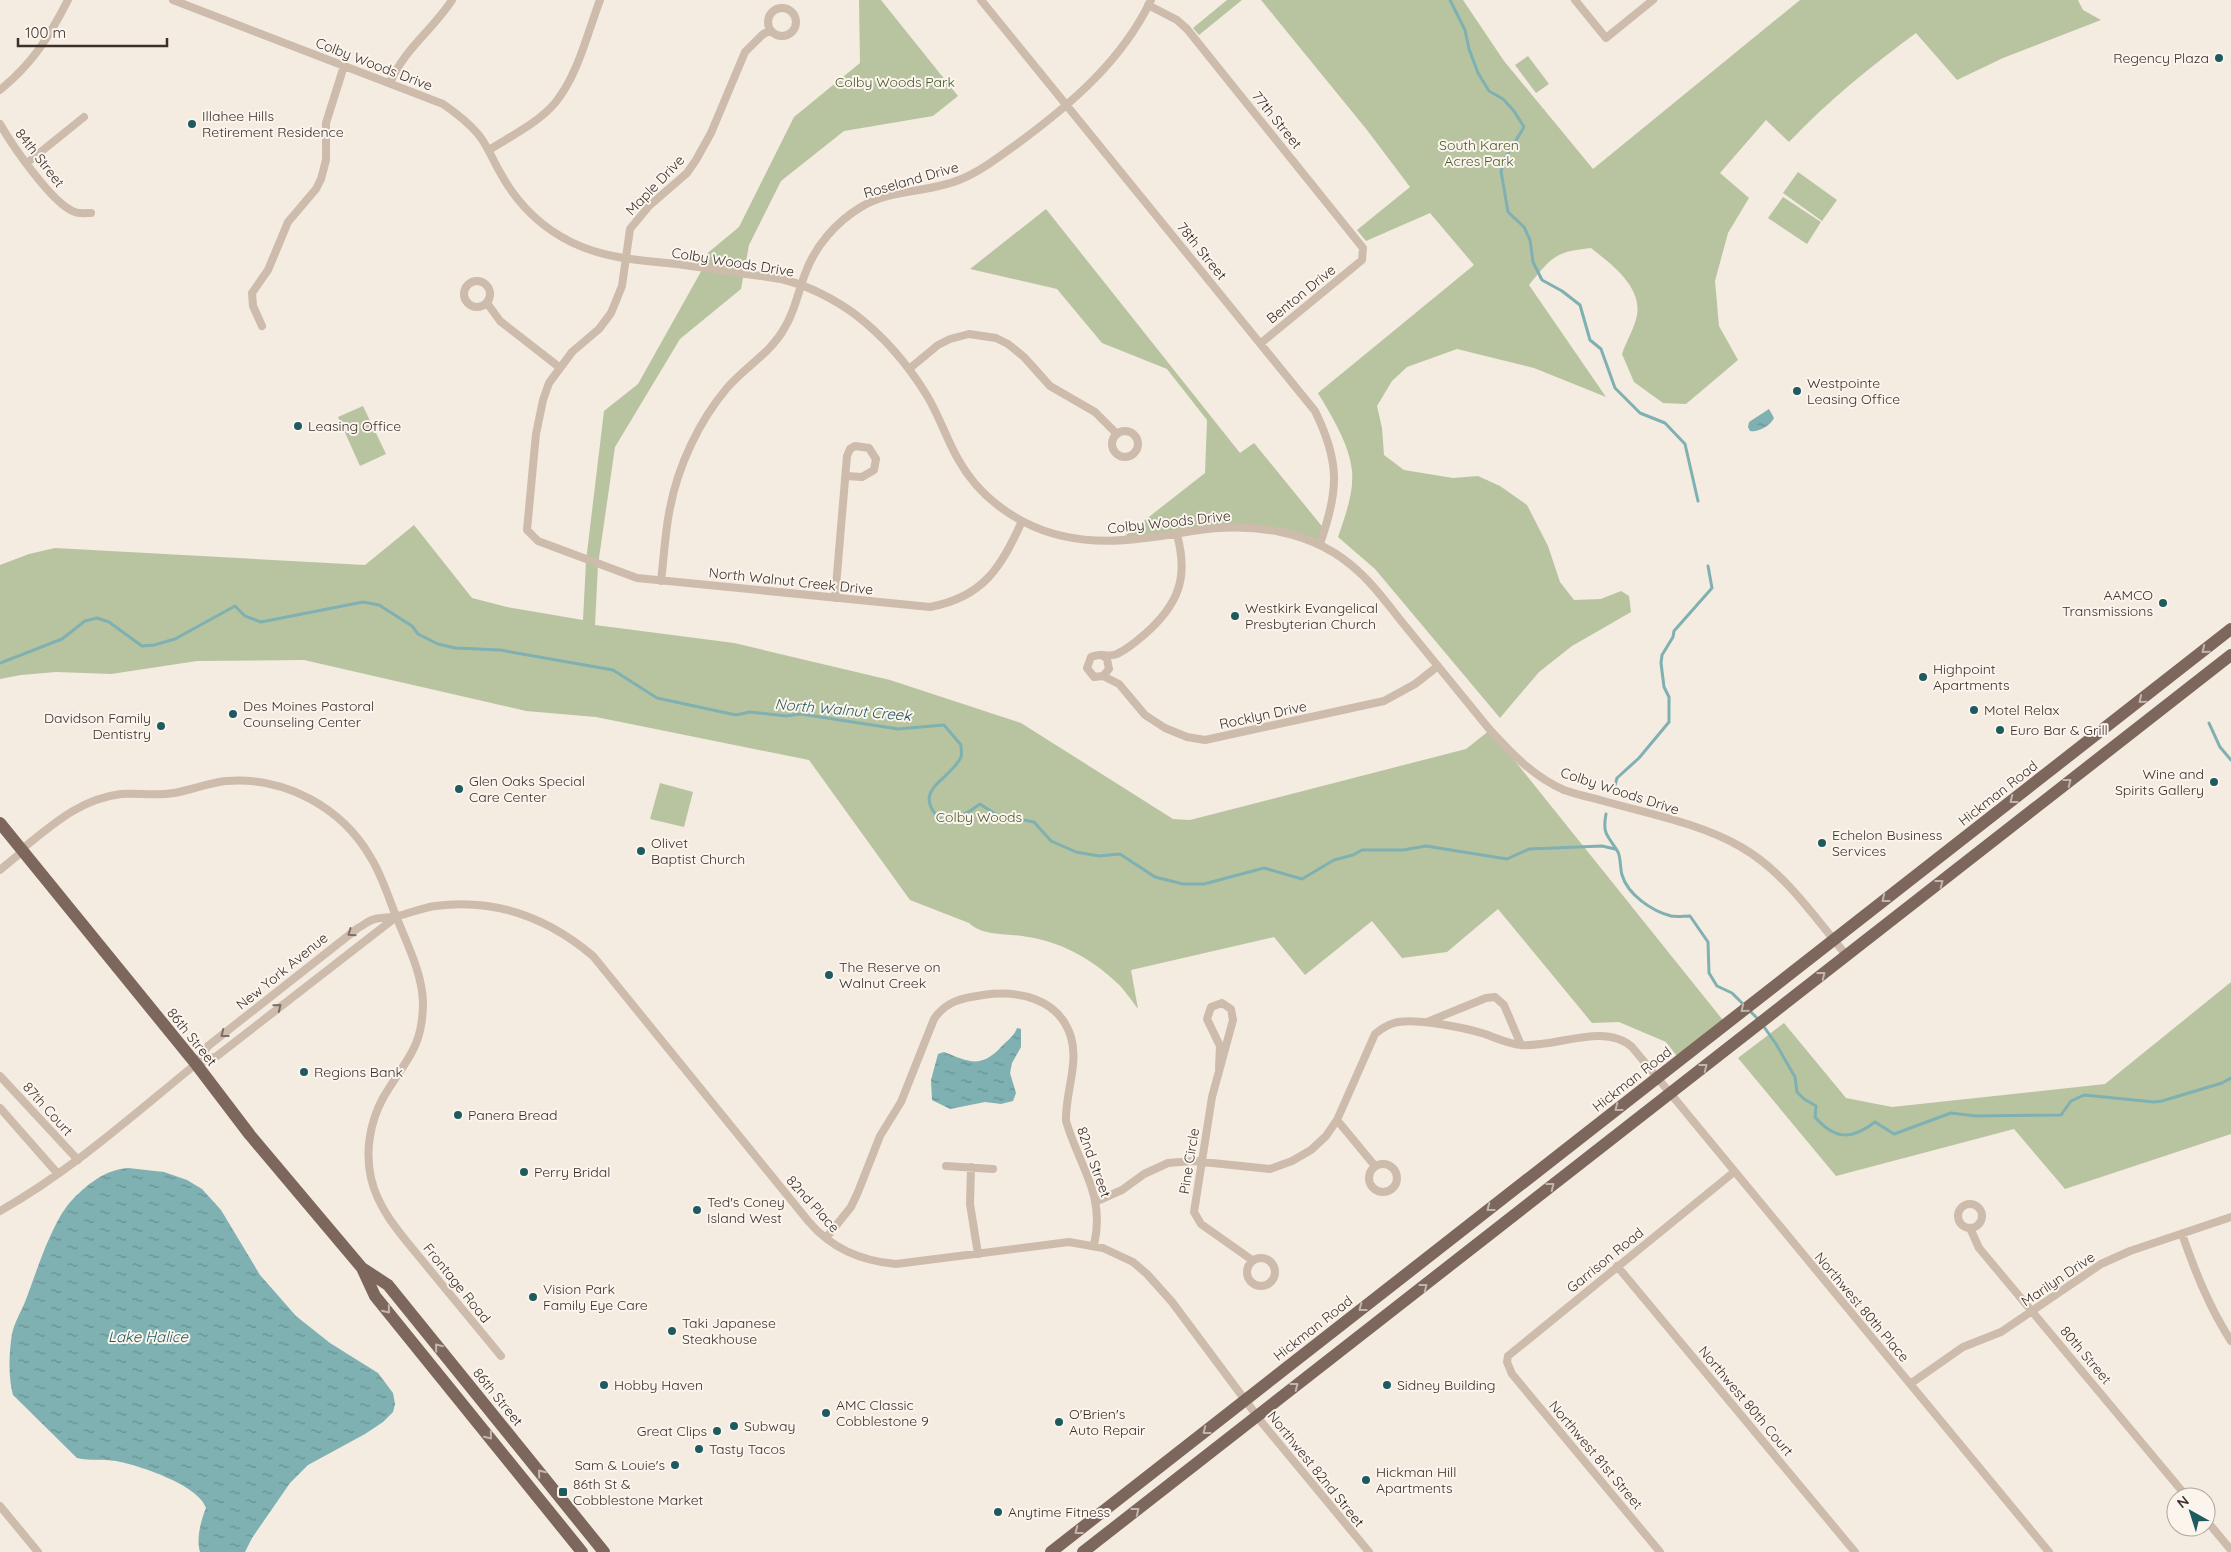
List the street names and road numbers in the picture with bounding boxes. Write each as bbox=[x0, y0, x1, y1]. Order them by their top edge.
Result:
street label: Colby Woods Drive bbox=[313, 33, 435, 95]
street label: 77th Street bbox=[1248, 87, 1306, 153]
street label: 84th Street bbox=[11, 125, 69, 191]
street label: Maple Drive bbox=[622, 151, 688, 219]
street label: Roseland Drive bbox=[861, 158, 961, 202]
street label: 78th Street bbox=[1173, 218, 1231, 284]
street label: Colby Woods Drive bbox=[670, 243, 796, 281]
street label: Benton Drive bbox=[1263, 261, 1339, 327]
street label: Colby Woods Drive bbox=[1106, 507, 1232, 537]
street label: North Walnut Creek Drive bbox=[708, 563, 874, 599]
street label: Rocklyn Drive bbox=[1218, 697, 1308, 733]
street label: Hickman Road bbox=[1955, 756, 2041, 830]
street label: Colby Woods Drive bbox=[1558, 763, 1682, 819]
street label: New York Avenue bbox=[233, 928, 332, 1013]
street label: 86th Street bbox=[163, 1004, 221, 1070]
street label: Hickman Road bbox=[1589, 1042, 1675, 1116]
street label: 87th Court bbox=[19, 1078, 77, 1140]
street label: 82nd Street bbox=[1073, 1124, 1115, 1200]
street label: Pine Circle bbox=[1175, 1127, 1203, 1195]
street label: 82nd Place bbox=[783, 1172, 843, 1236]
street label: Garrison Road bbox=[1563, 1223, 1647, 1297]
street label: Frontage Road bbox=[419, 1239, 495, 1327]
street label: Northwest 80th Place bbox=[1811, 1248, 1913, 1366]
street label: Marilyn Drive bbox=[2018, 1248, 2098, 1310]
street label: Hickman Road bbox=[1270, 1291, 1356, 1365]
street label: 80th Street bbox=[2056, 1322, 2116, 1388]
street label: Northwest 80th Court bbox=[1695, 1342, 1798, 1460]
street label: 86th Street bbox=[469, 1364, 527, 1430]
street label: Northwest 81st Street bbox=[1545, 1397, 1647, 1513]
street label: Northwest 82nd Street bbox=[1264, 1407, 1369, 1531]

